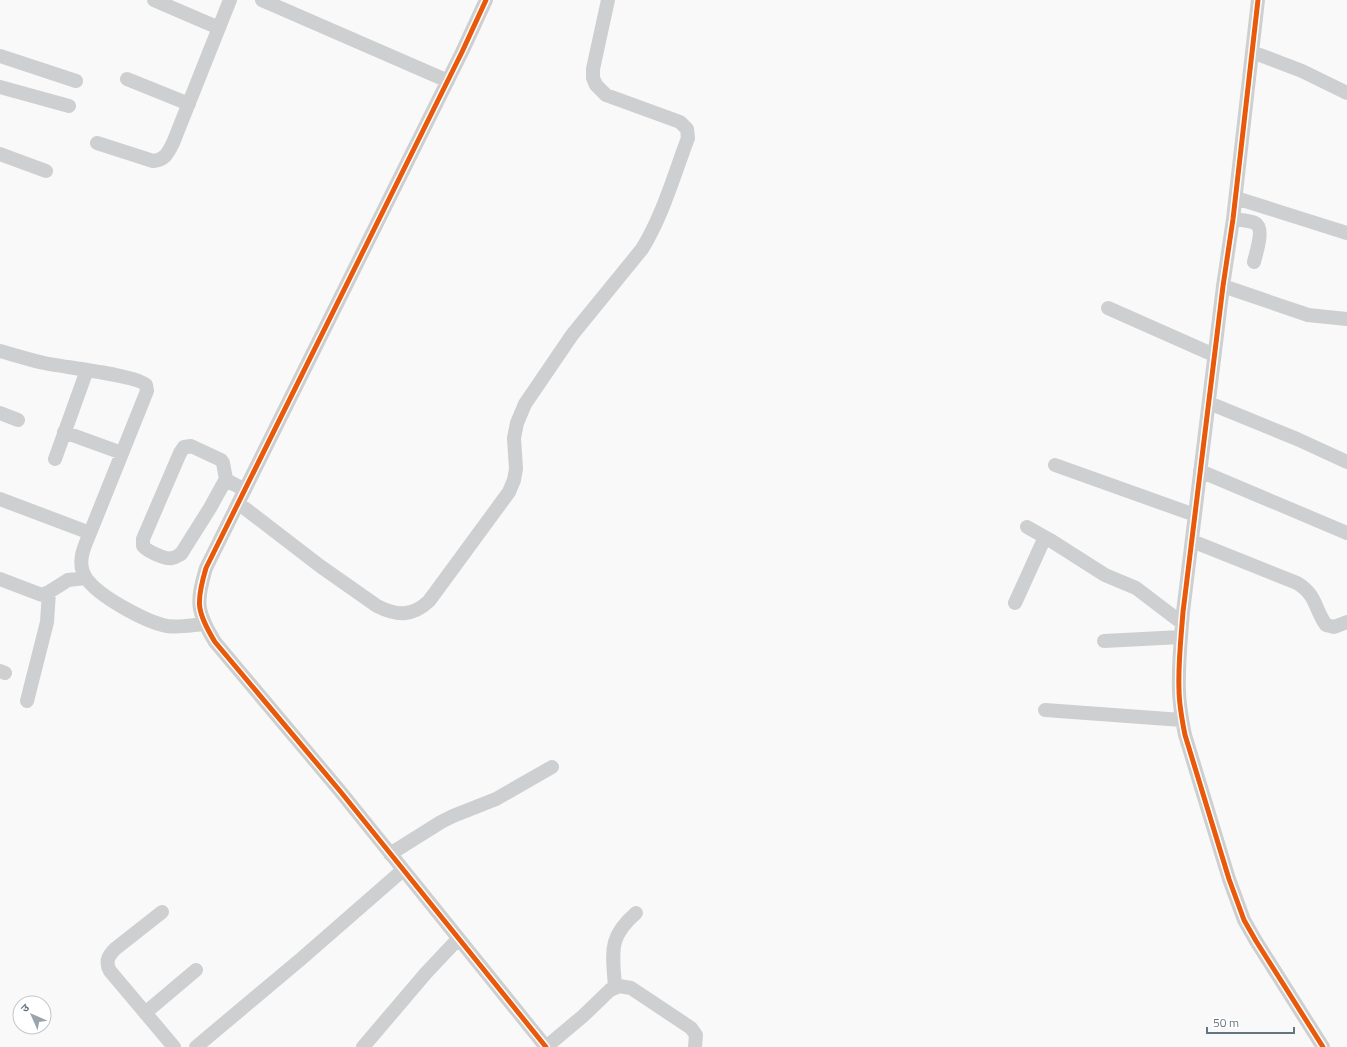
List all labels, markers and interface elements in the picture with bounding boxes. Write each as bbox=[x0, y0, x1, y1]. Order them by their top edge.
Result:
north arrow bbox=[12, 995, 52, 1035]
text: उ bbox=[17, 1000, 33, 1016]
scale bar bbox=[1207, 1009, 1294, 1035]
text: 50 m bbox=[1213, 1013, 1239, 1032]

